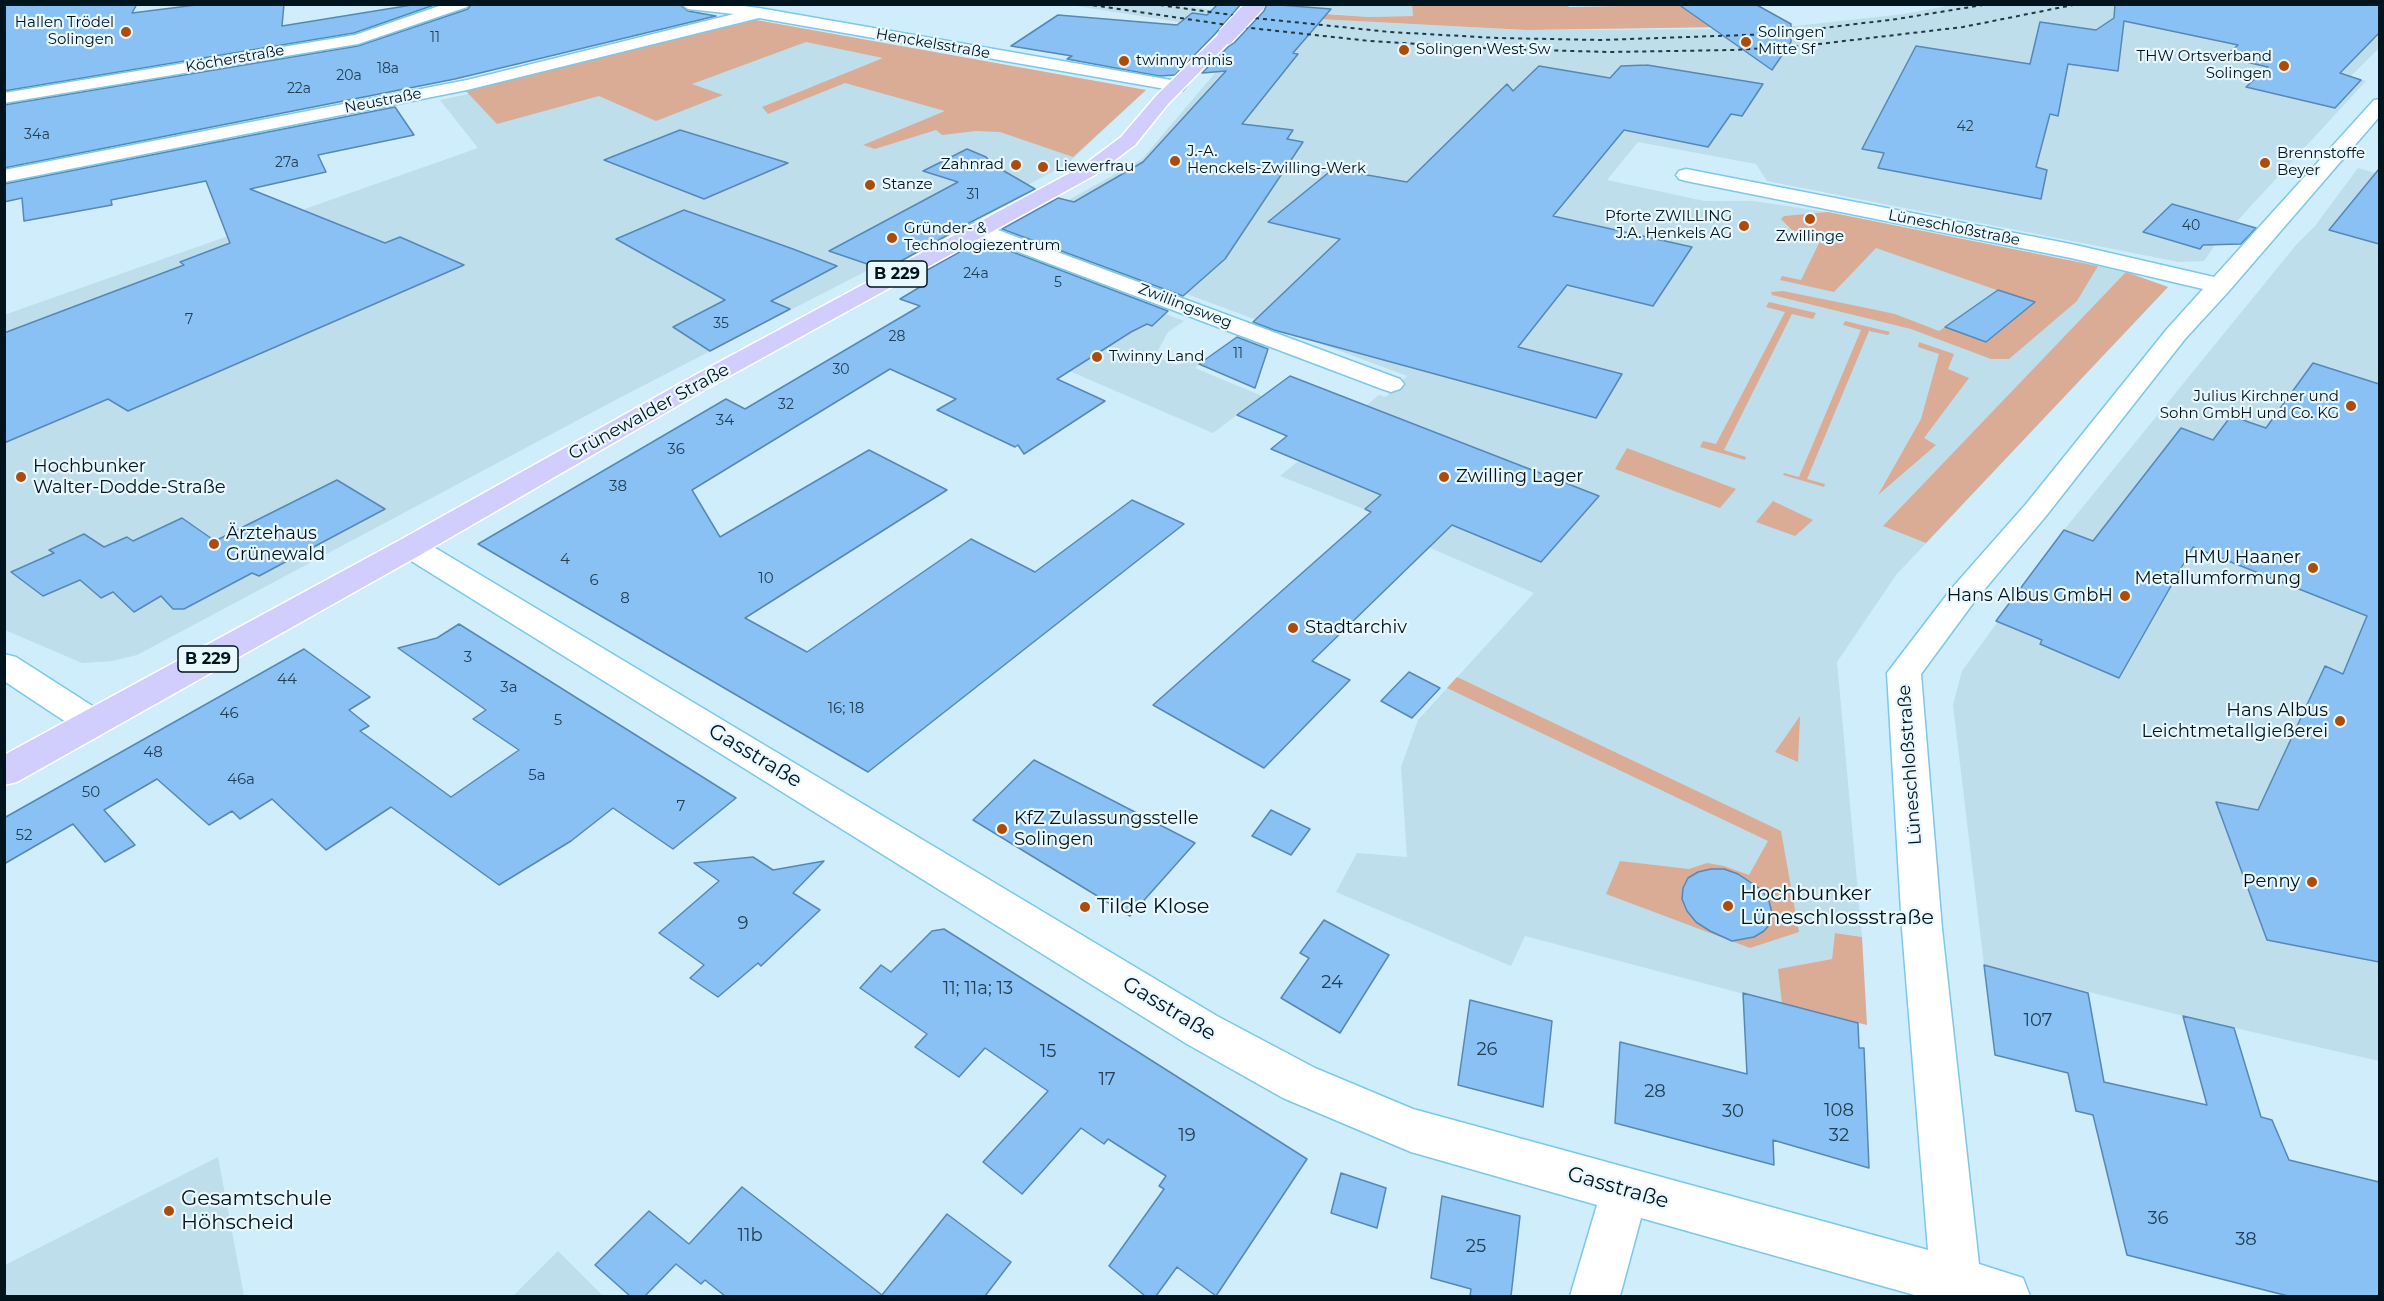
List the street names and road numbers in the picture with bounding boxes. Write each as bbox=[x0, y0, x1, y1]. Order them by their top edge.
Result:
street label: Henckelsstraße bbox=[875, 25, 991, 63]
street label: Köcherstraße bbox=[184, 41, 286, 77]
street label: Neustraße bbox=[343, 85, 423, 117]
street label: Lüneschloßstraße bbox=[1887, 206, 2021, 250]
road number: B 229 bbox=[867, 261, 927, 287]
street label: Zwillingsweg bbox=[1136, 280, 1234, 332]
street label: Grünewalder Straße bbox=[565, 359, 733, 465]
road number: B 229 bbox=[178, 646, 238, 672]
street label: Lüneschloßstraße bbox=[1894, 684, 1926, 846]
street label: Gasstraße bbox=[704, 718, 806, 794]
street label: Gasstraße bbox=[1118, 971, 1220, 1047]
street label: Gasstraße bbox=[1564, 1162, 1672, 1214]

